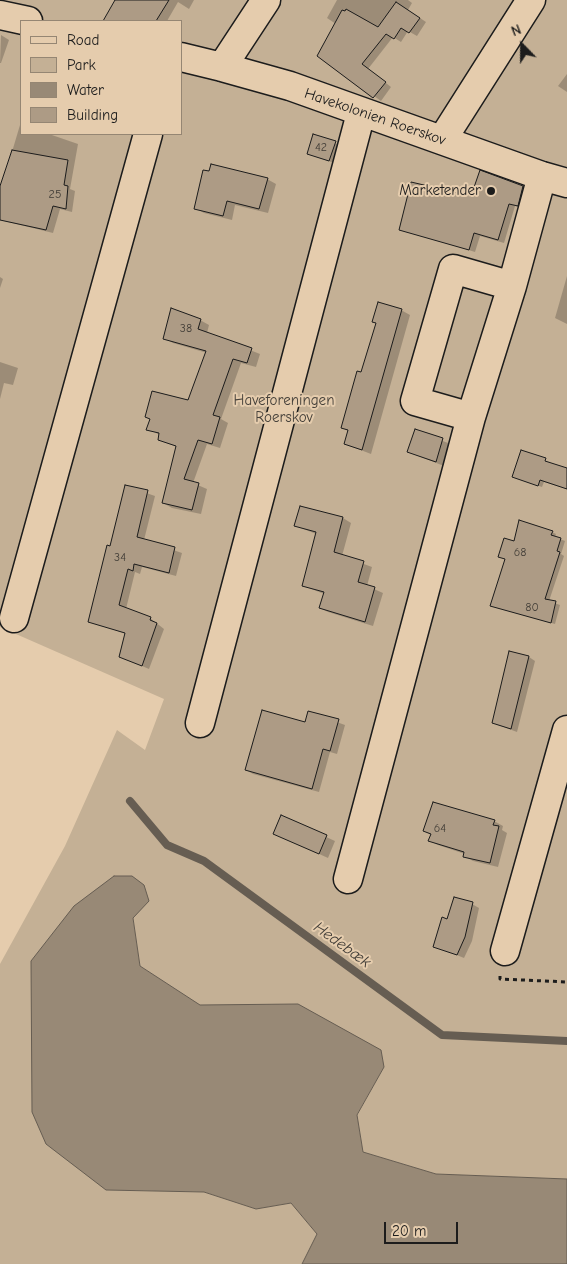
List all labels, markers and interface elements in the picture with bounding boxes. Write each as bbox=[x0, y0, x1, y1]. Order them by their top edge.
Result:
legend bbox=[20, 20, 182, 135]
north arrow bbox=[497, 20, 547, 70]
text: N bbox=[509, 21, 524, 40]
text: Road bbox=[67, 31, 99, 49]
text: Park bbox=[67, 56, 96, 74]
text: Water bbox=[67, 81, 104, 99]
street label: Havekolonien Roerskov bbox=[302, 84, 448, 150]
text: Building bbox=[67, 106, 118, 124]
house number: 42 bbox=[315, 141, 327, 155]
place label: Marketender bbox=[399, 182, 481, 200]
marker: Marketender bbox=[485, 185, 497, 197]
house number: 25 bbox=[49, 188, 61, 202]
house number: 38 bbox=[180, 322, 192, 336]
park label: Haveforeningen Roerskov bbox=[234, 392, 334, 427]
house number: 68 bbox=[514, 546, 526, 560]
house number: 34 bbox=[114, 551, 126, 565]
house number: 80 bbox=[525, 601, 539, 615]
house number: 64 bbox=[434, 822, 446, 836]
water label: Hedebæk bbox=[310, 918, 374, 972]
scale bar bbox=[387, 1212, 461, 1244]
text: 20 m bbox=[392, 1222, 426, 1240]

